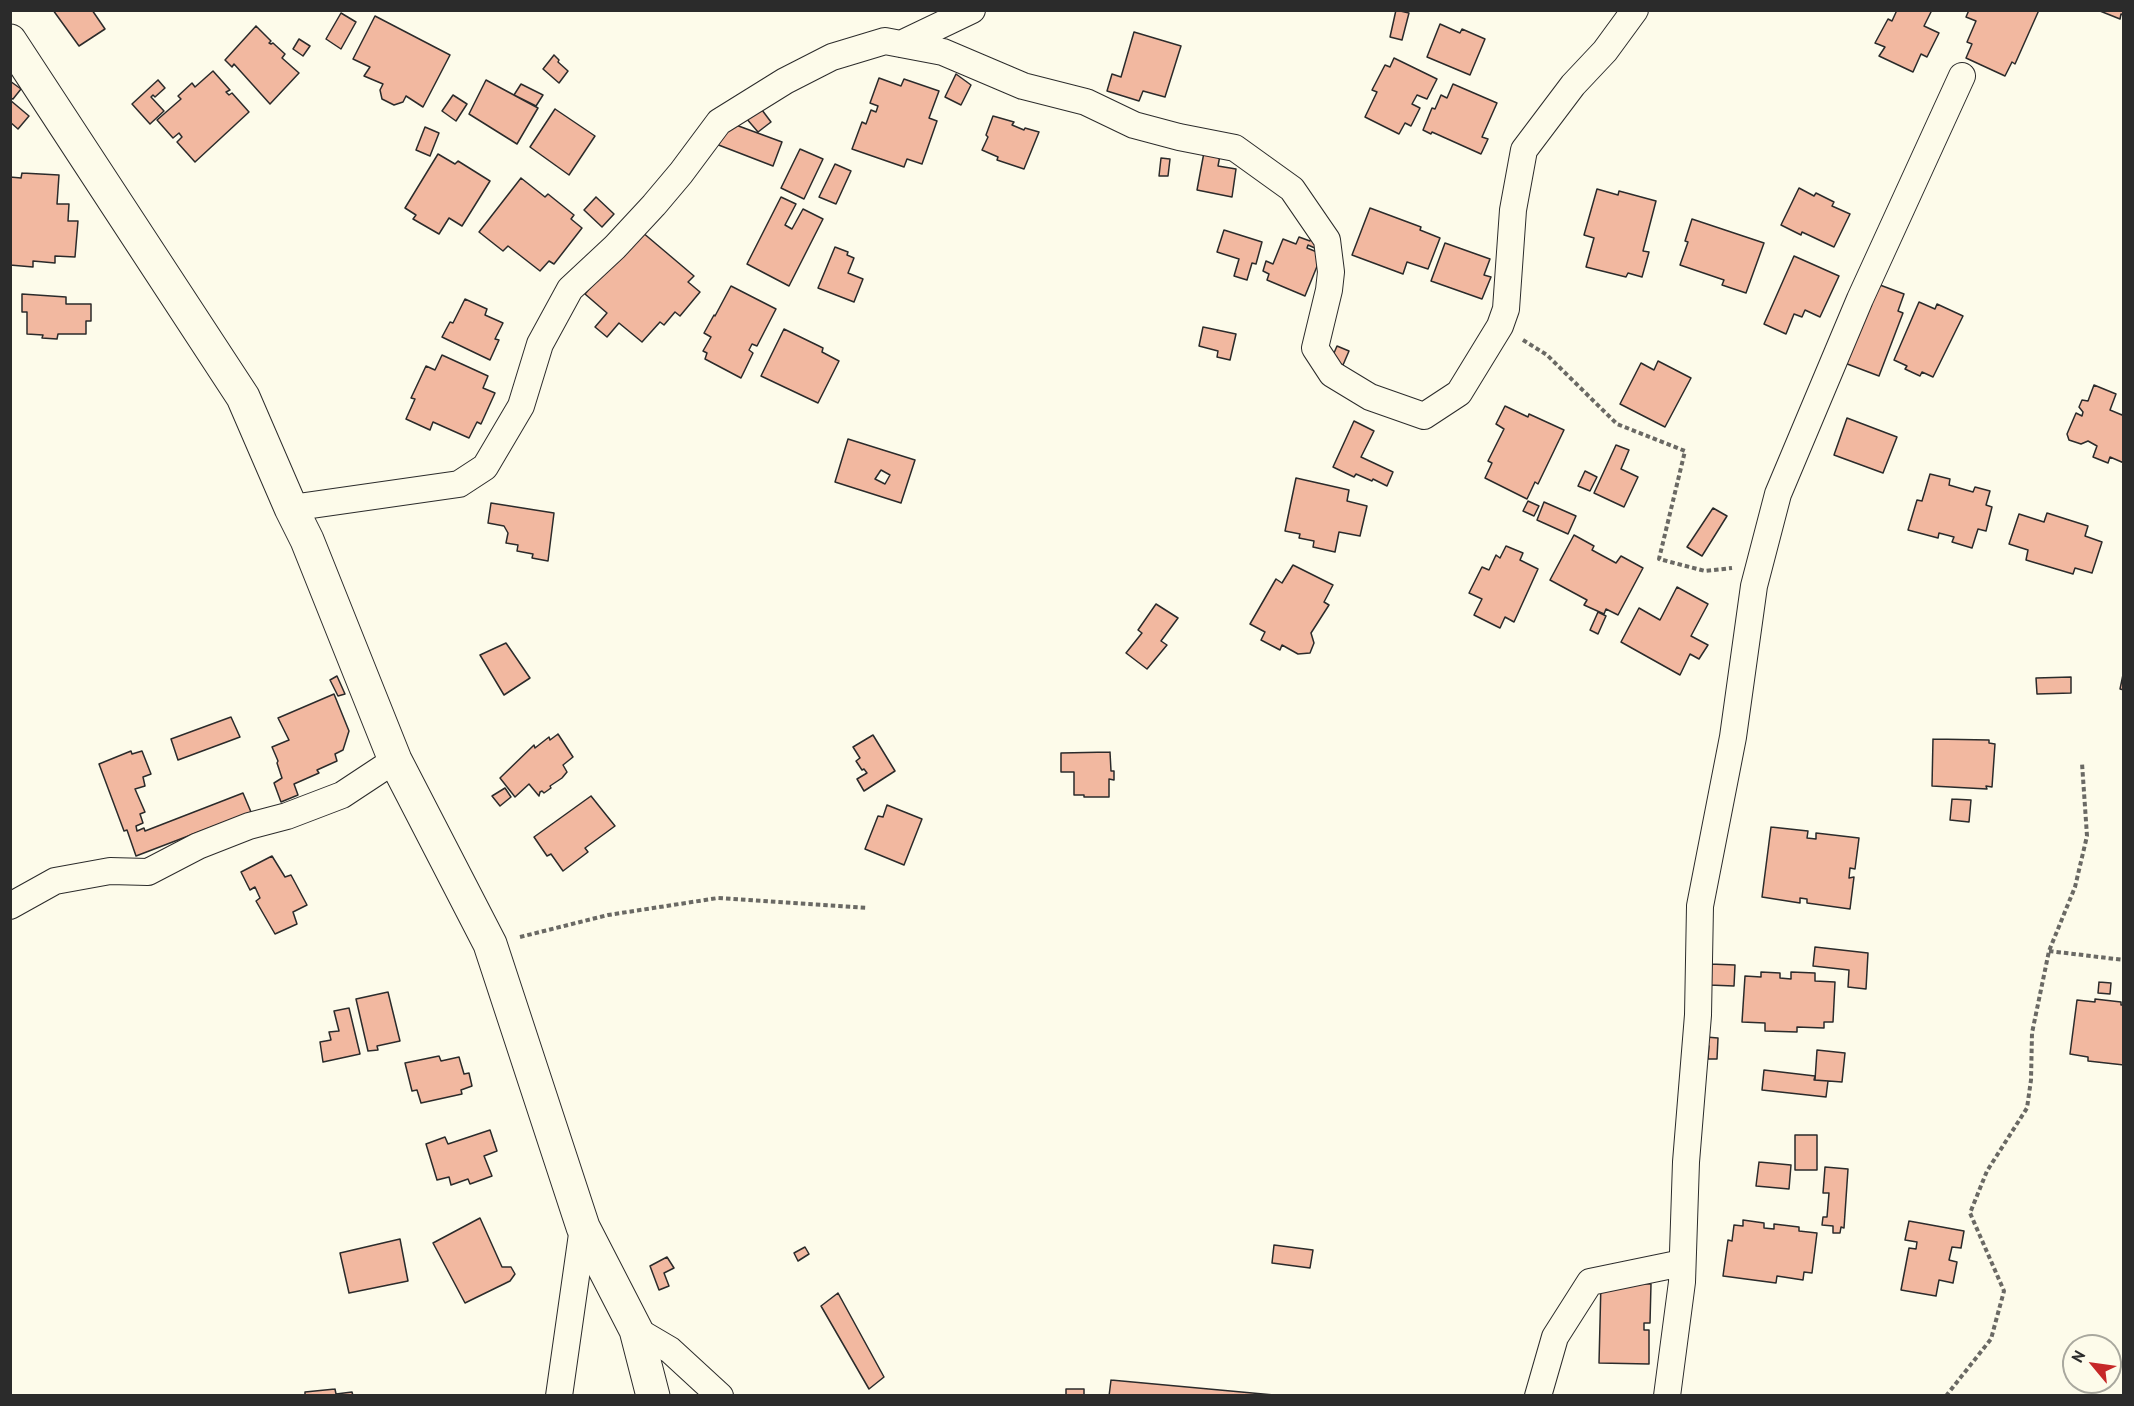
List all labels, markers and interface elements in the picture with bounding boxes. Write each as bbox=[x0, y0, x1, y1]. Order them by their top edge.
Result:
north arrow bbox=[2062, 1334, 2122, 1394]
text: N bbox=[2067, 1347, 2089, 1366]

